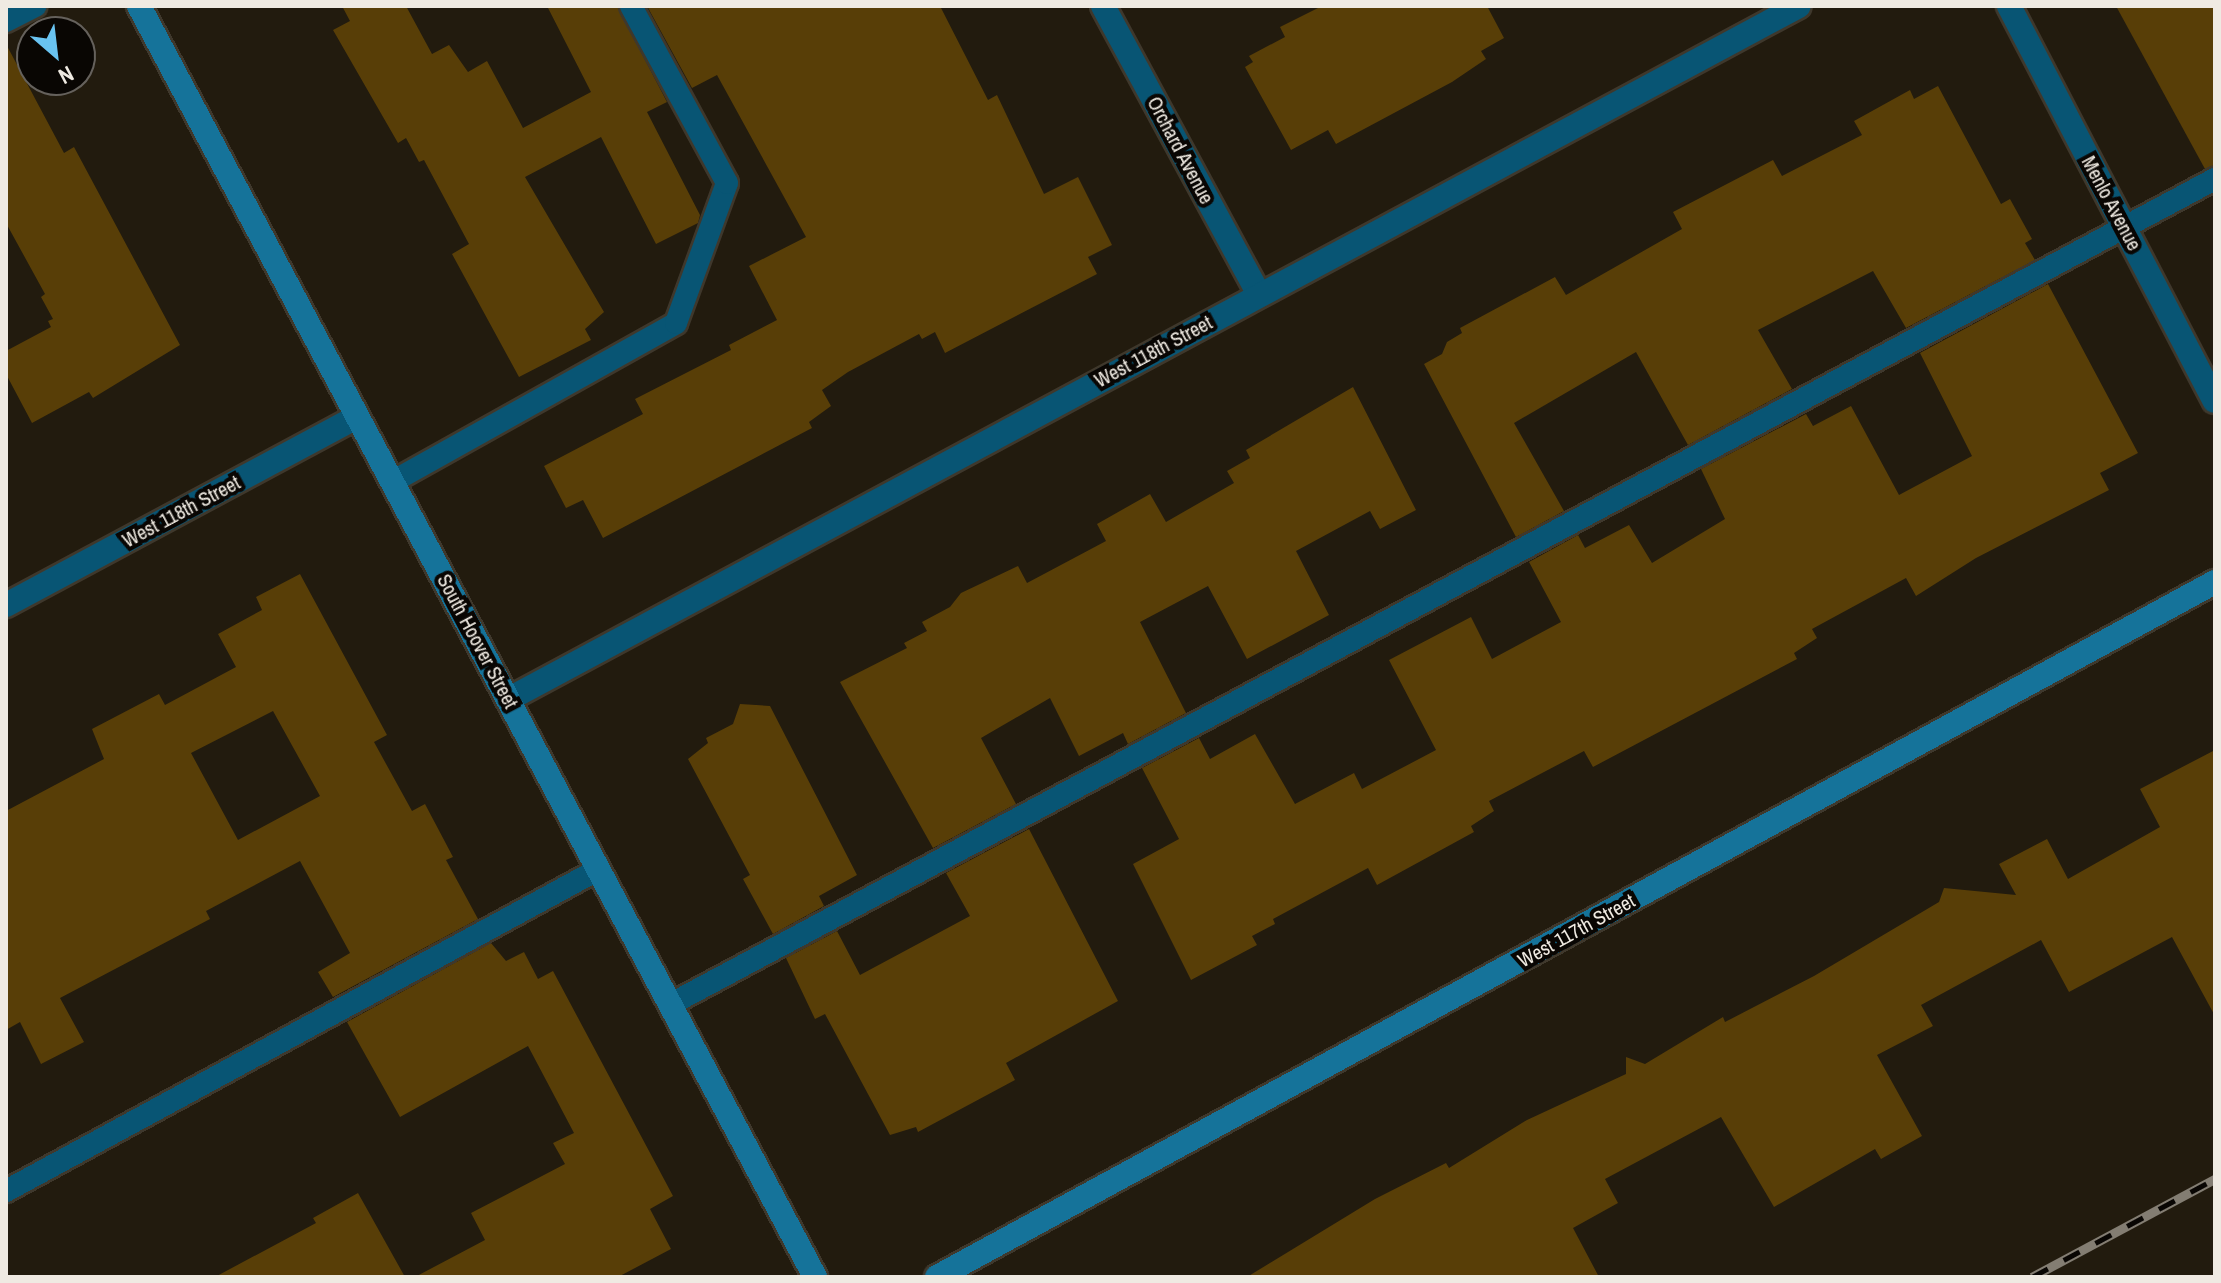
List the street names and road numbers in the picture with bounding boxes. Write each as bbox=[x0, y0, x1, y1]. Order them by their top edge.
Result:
street label: Orchard Avenue bbox=[1142, 92, 1220, 208]
street label: Menlo Avenue bbox=[2077, 151, 2147, 255]
street label: West 118th Street bbox=[1090, 310, 1216, 392]
street label: West 118th Street bbox=[118, 470, 244, 552]
street label: South Hoover Street bbox=[433, 570, 523, 712]
street label: West 117th Street bbox=[1513, 888, 1639, 972]

